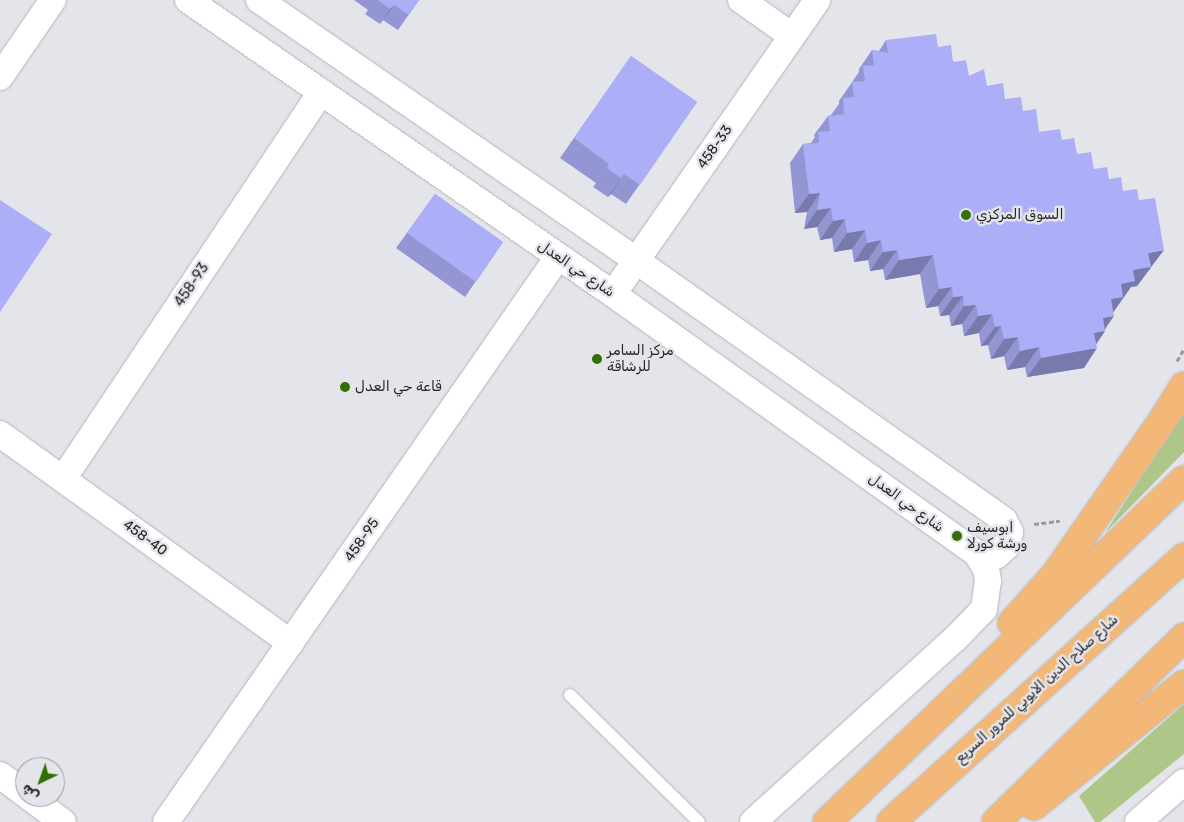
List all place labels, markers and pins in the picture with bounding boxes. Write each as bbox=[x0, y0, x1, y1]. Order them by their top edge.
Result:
place label: السوق المركزي bbox=[976, 207, 1063, 223]
marker: السوق المركزي bbox=[960, 209, 972, 221]
place label: مركز السامر للرشاقة bbox=[607, 343, 674, 376]
marker: مركز السامر للرشاقة bbox=[591, 353, 603, 365]
place label: قاعة حي العدل bbox=[355, 379, 442, 395]
marker: قاعة حي العدل bbox=[339, 381, 351, 393]
place label: ابوسيف ورشة كورلا bbox=[967, 520, 1027, 552]
marker: ابوسيف ورشة كورلا bbox=[951, 530, 963, 542]

